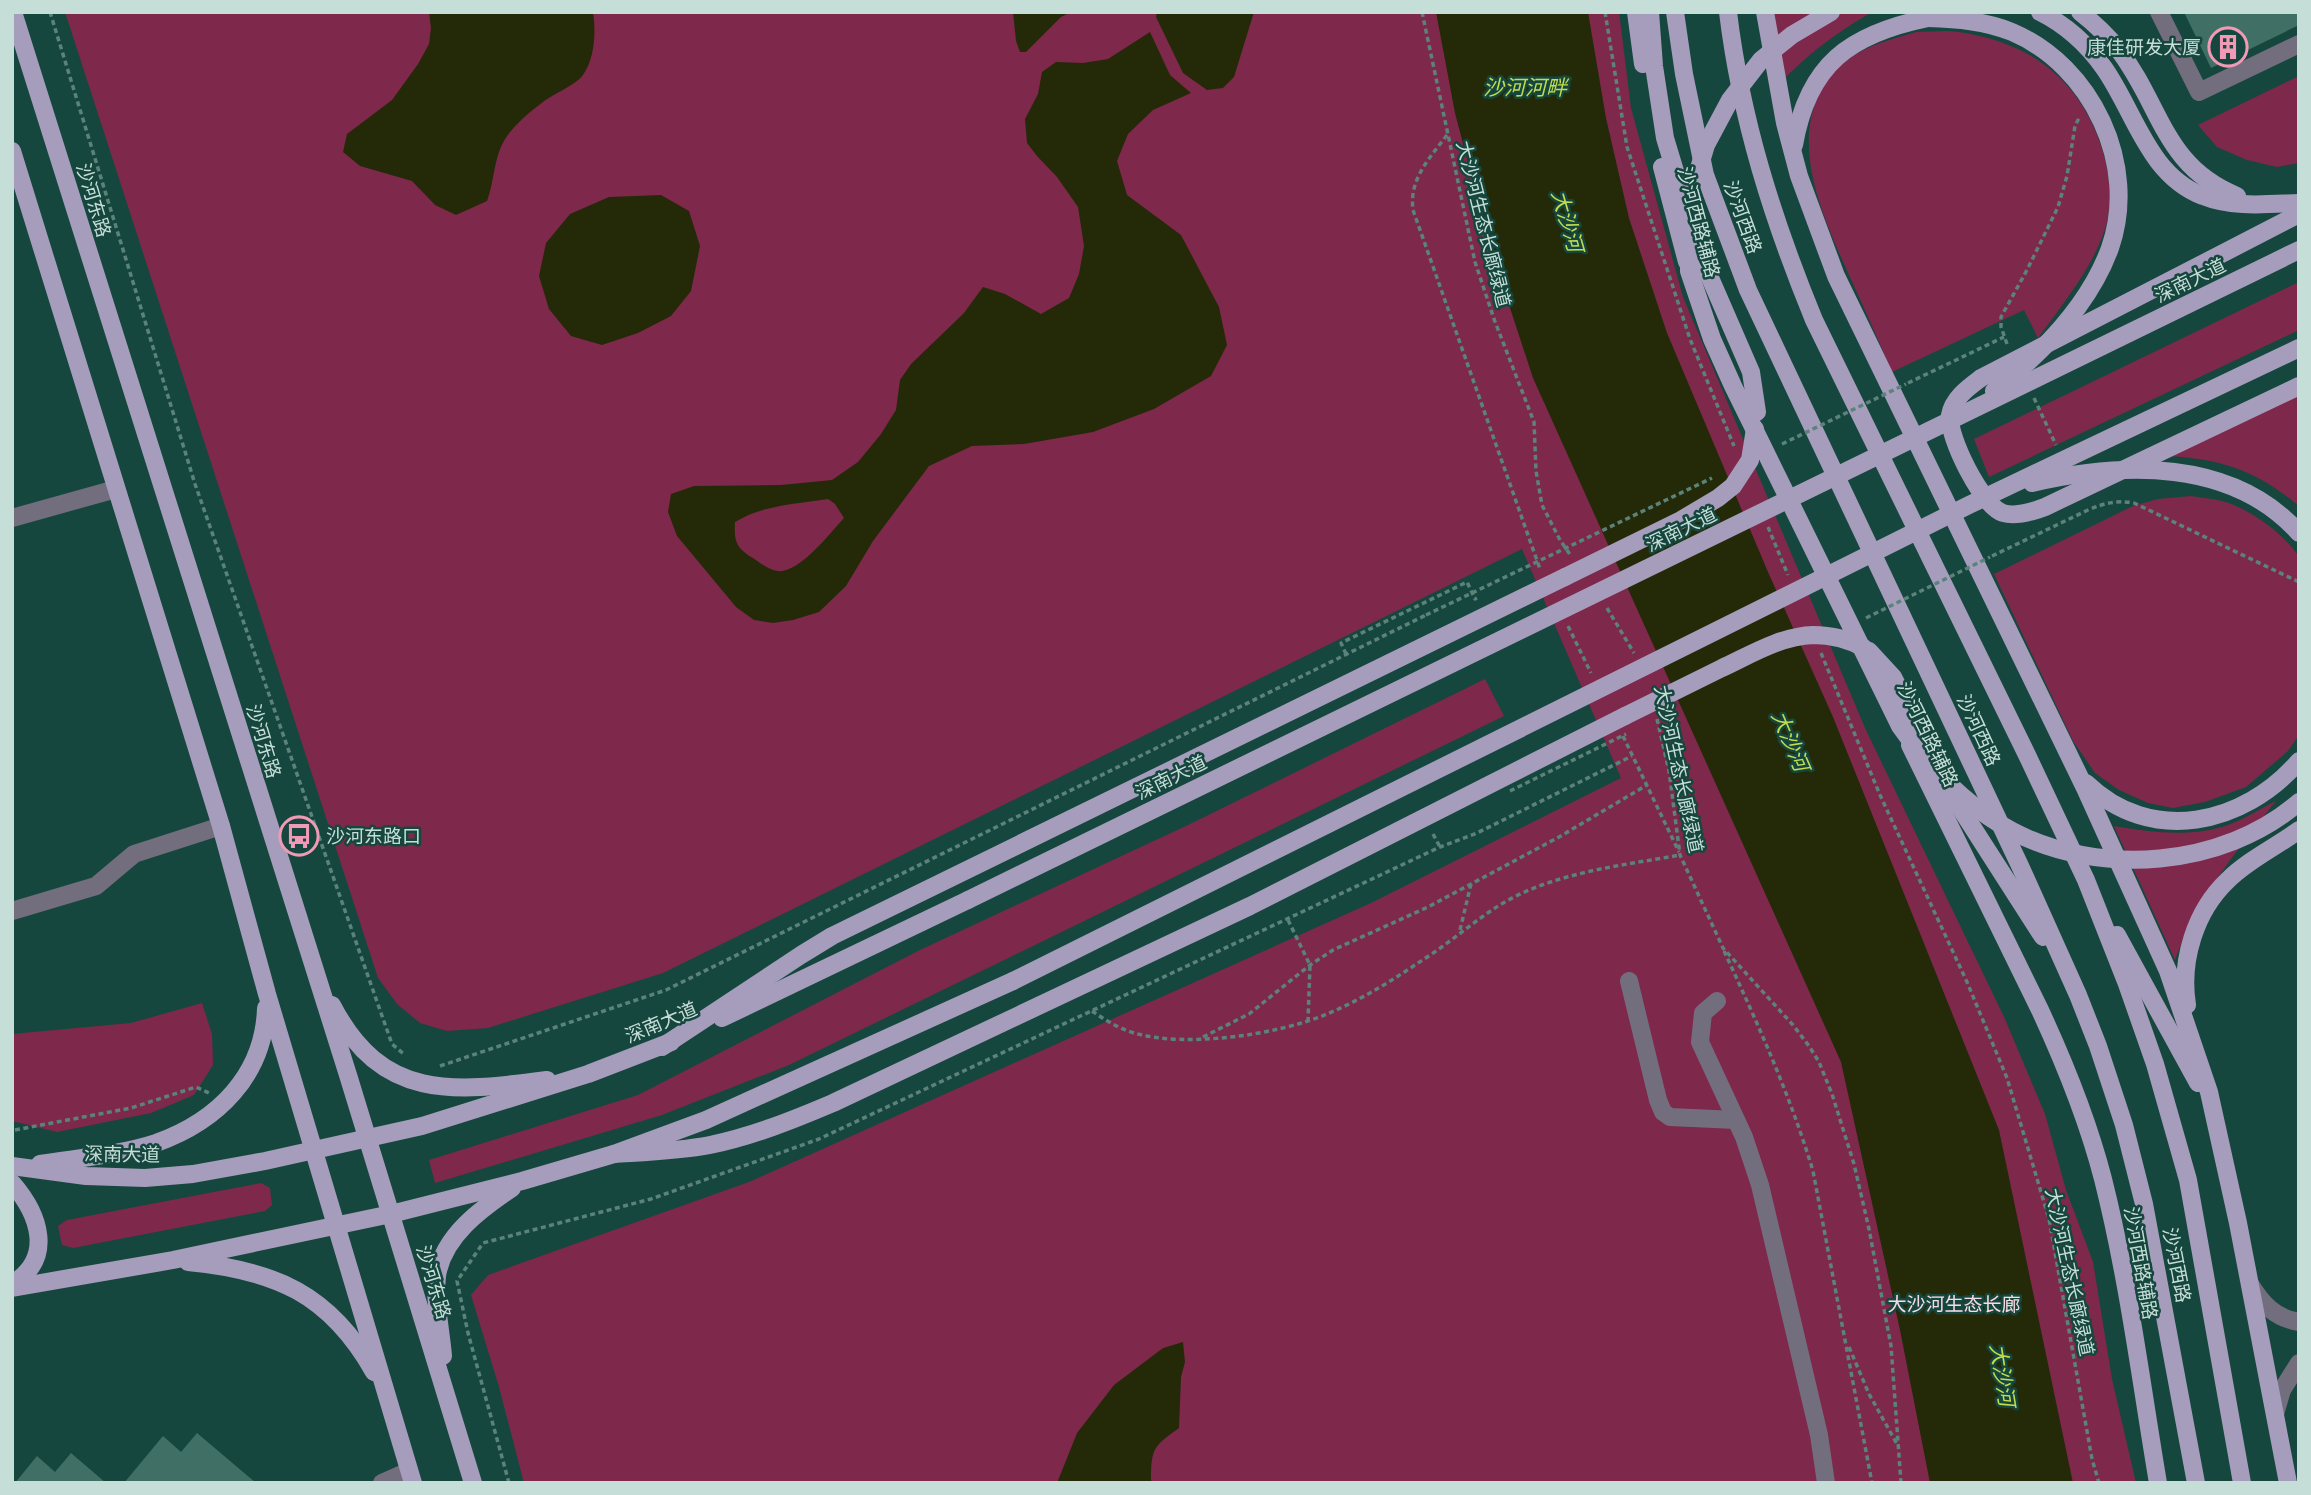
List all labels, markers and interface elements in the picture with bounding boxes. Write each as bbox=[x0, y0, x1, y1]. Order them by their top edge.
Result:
building icon: 康佳研发大厦 bbox=[2207, 26, 2249, 68]
place label: 康佳研发大厦 bbox=[2087, 36, 2201, 59]
water label: 沙河河畔 bbox=[1483, 75, 1570, 101]
street label: 大沙河生态长廊绿道 bbox=[1452, 138, 1515, 310]
street label: 沙河东路 bbox=[71, 160, 116, 240]
street label: 沙河西路辅路 bbox=[1673, 164, 1724, 280]
street label: 沙河西路 bbox=[1719, 178, 1766, 257]
water label: 大沙河 bbox=[1546, 187, 1589, 259]
street label: 深南大道 bbox=[2151, 253, 2229, 307]
street label: 深南大道 bbox=[1642, 502, 1720, 556]
street label: 沙河西路辅路 bbox=[1892, 678, 1963, 790]
street label: 大沙河生态长廊绿道 bbox=[1649, 683, 1708, 855]
street label: 沙河西路 bbox=[1952, 691, 2005, 770]
street label: 沙河东路 bbox=[241, 701, 286, 781]
water label: 大沙河 bbox=[1766, 707, 1816, 779]
street label: 深南大道 bbox=[1132, 750, 1210, 804]
bus stop icon: 沙河东路口 bbox=[278, 815, 320, 857]
place label: 沙河东路口 bbox=[326, 825, 421, 848]
street label: 深南大道 bbox=[622, 997, 701, 1048]
street label: 深南大道 bbox=[84, 1142, 160, 1167]
street label: 大沙河生态长廊绿道 bbox=[2040, 1186, 2099, 1358]
street label: 沙河西路辅路 bbox=[2119, 1205, 2162, 1321]
street label: 沙河西路 bbox=[2158, 1226, 2195, 1305]
street label: 沙河东路 bbox=[411, 1242, 456, 1322]
park label: 大沙河生态长廊 bbox=[1887, 1293, 2021, 1316]
water label: 大沙河 bbox=[1984, 1342, 2020, 1412]

